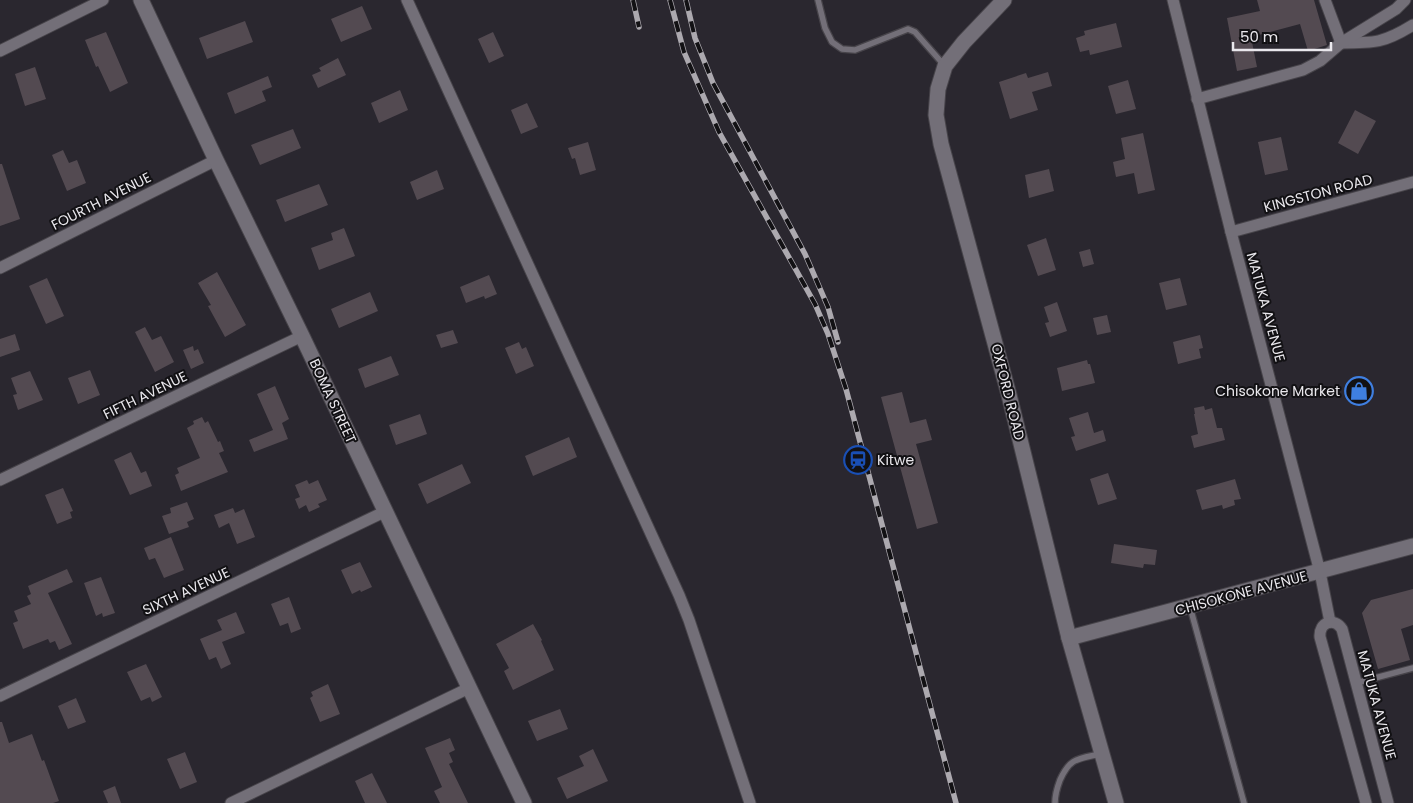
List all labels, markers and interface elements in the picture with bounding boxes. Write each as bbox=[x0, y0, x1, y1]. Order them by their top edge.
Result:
scale bar bbox=[1233, 20, 1330, 52]
text: 50 m bbox=[1240, 26, 1278, 47]
street label: FOURTH AVENUE bbox=[48, 167, 154, 235]
street label: KINGSTON ROAD bbox=[1261, 169, 1375, 217]
street label: MATUKA AVENUE bbox=[1242, 250, 1290, 364]
street label: OXFORD ROAD bbox=[986, 342, 1030, 442]
street label: BOMA STREET bbox=[305, 356, 361, 447]
street label: FIFTH AVENUE bbox=[100, 366, 190, 424]
shop icon: Chisokone Market bbox=[1344, 376, 1374, 406]
place label: Chisokone Market bbox=[1215, 381, 1340, 401]
station icon: Kitwe bbox=[843, 445, 873, 475]
place label: Kitwe bbox=[877, 450, 914, 470]
street label: SIXTH AVENUE bbox=[139, 562, 233, 620]
street label: CHISOKONE AVENUE bbox=[1173, 566, 1309, 620]
street label: MATUKA AVENUE bbox=[1353, 648, 1401, 762]

